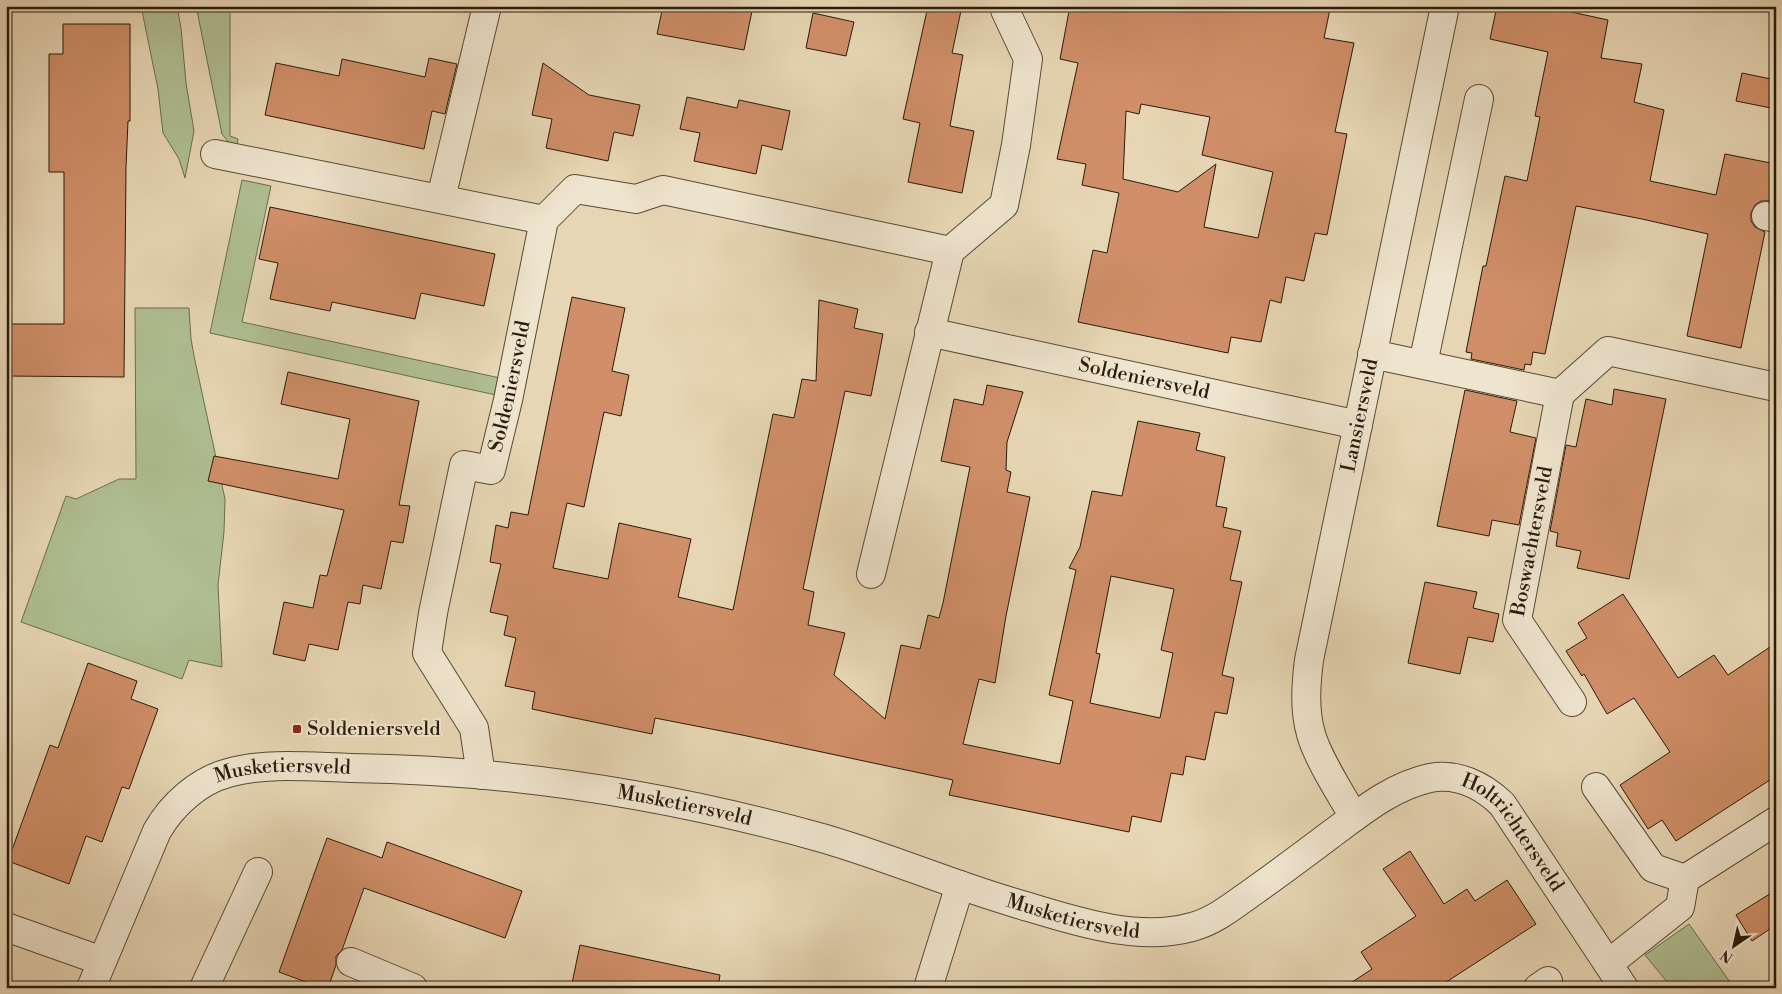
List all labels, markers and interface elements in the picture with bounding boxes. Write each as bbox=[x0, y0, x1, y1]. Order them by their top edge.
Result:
street label: Soldeniersveld bbox=[483, 318, 536, 454]
street label: Soldeniersveld bbox=[1076, 352, 1213, 405]
street label: Lansiersveld bbox=[1336, 356, 1384, 475]
street label: Boswachtersveld bbox=[1505, 463, 1559, 619]
place label: Soldeniersveld bbox=[307, 717, 441, 742]
marker: Soldeniersveld bbox=[291, 723, 303, 735]
street label: Musketiersveld bbox=[211, 753, 352, 789]
street label: Holtrichtersveld bbox=[1458, 768, 1570, 897]
street label: Musketiersveld bbox=[615, 780, 755, 832]
street label: Musketiersveld bbox=[1003, 889, 1142, 945]
north arrow bbox=[1710, 922, 1760, 972]
text: N bbox=[1718, 945, 1737, 967]

